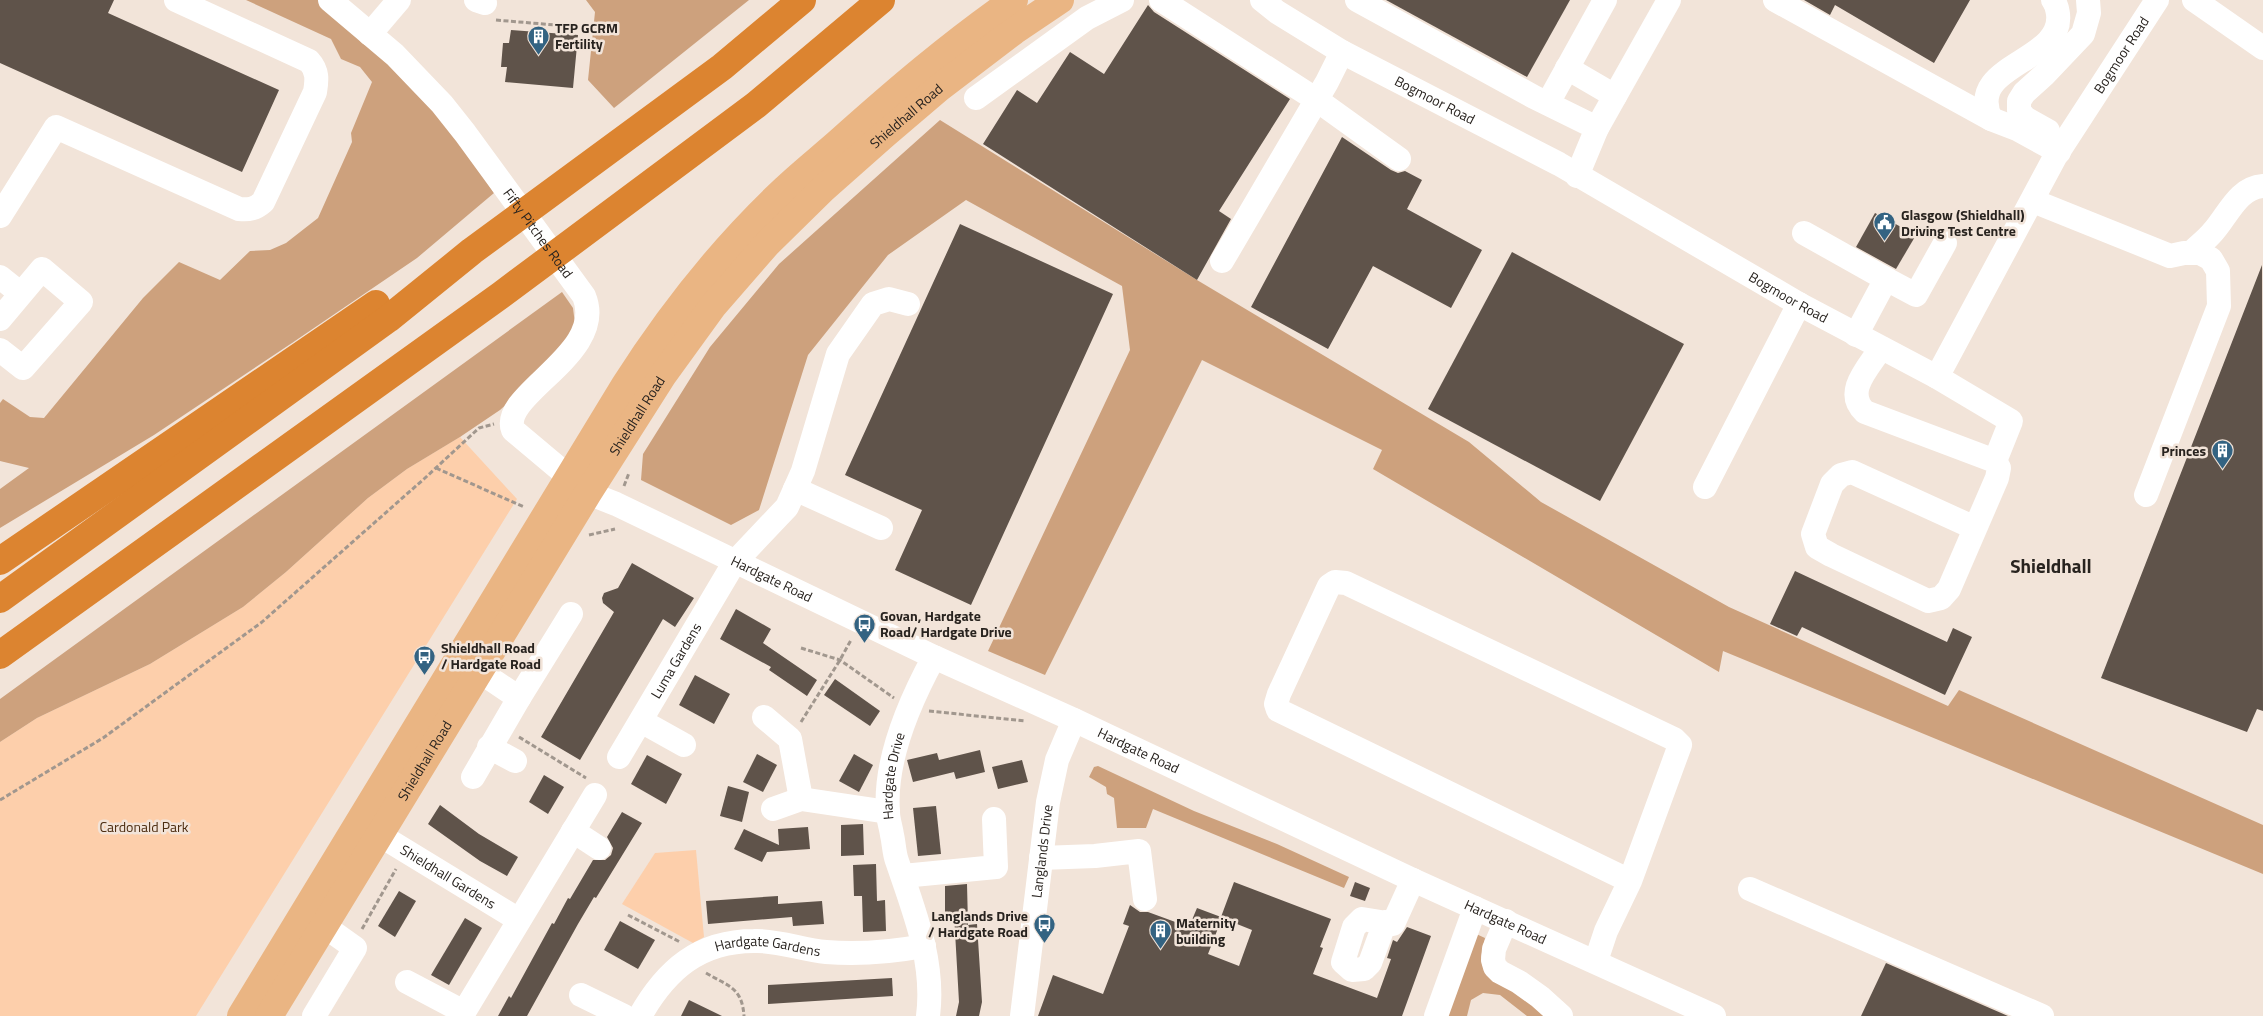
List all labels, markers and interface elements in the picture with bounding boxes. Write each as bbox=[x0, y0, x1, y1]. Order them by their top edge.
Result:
street label: Bogmoor Road bbox=[2088, 12, 2154, 97]
place label: TFP GCRM Fertility bbox=[555, 17, 618, 54]
building icon: TFP GCRM Fertility bbox=[527, 24, 551, 55]
street label: Bogmoor Road bbox=[1391, 70, 1479, 129]
street label: Shieldhall Road bbox=[865, 78, 947, 153]
street label: Fifty Pitches Road bbox=[499, 183, 578, 282]
place label: Glasgow (Shieldhall) Driving Test Centre bbox=[1901, 204, 2025, 241]
public building icon: Glasgow (Shieldhall) Driving Test Centre bbox=[1873, 211, 1897, 242]
street label: Bogmoor Road bbox=[1745, 266, 1832, 328]
street label: Shieldhall Road bbox=[604, 372, 670, 459]
building icon: Princes bbox=[2210, 439, 2234, 470]
place label: Princes bbox=[2161, 440, 2206, 461]
street label: Hardgate Road bbox=[728, 550, 816, 607]
district label: Shieldhall bbox=[2010, 551, 2092, 580]
place label: Govan, Hardgate Road/ Hardgate Drive bbox=[880, 605, 1012, 642]
bus stop icon: Govan, Hardgate Road/ Hardgate Drive bbox=[852, 612, 876, 643]
street label: Luma Gardens bbox=[645, 619, 706, 702]
place label: Shieldhall Road / Hardgate Road bbox=[441, 637, 541, 674]
bus stop icon: Shieldhall Road / Hardgate Road bbox=[413, 644, 437, 675]
street label: Shieldhall Road bbox=[392, 716, 457, 805]
street label: Hardgate Road bbox=[1094, 722, 1183, 778]
street label: Hardgate Drive bbox=[877, 729, 910, 821]
street label: Langlands Drive bbox=[1025, 803, 1058, 899]
park label: Cardonald Park bbox=[99, 816, 189, 837]
street label: Shieldhall Gardens bbox=[396, 839, 500, 914]
street label: Hardgate Road bbox=[1461, 894, 1550, 949]
place label: Langlands Drive / Hardgate Road bbox=[928, 905, 1028, 942]
bus stop icon: Langlands Drive / Hardgate Road bbox=[1032, 912, 1056, 943]
place label: Maternity building bbox=[1176, 912, 1236, 949]
building icon: Maternity building bbox=[1148, 919, 1172, 950]
street label: Hardgate Gardens bbox=[712, 930, 822, 961]

